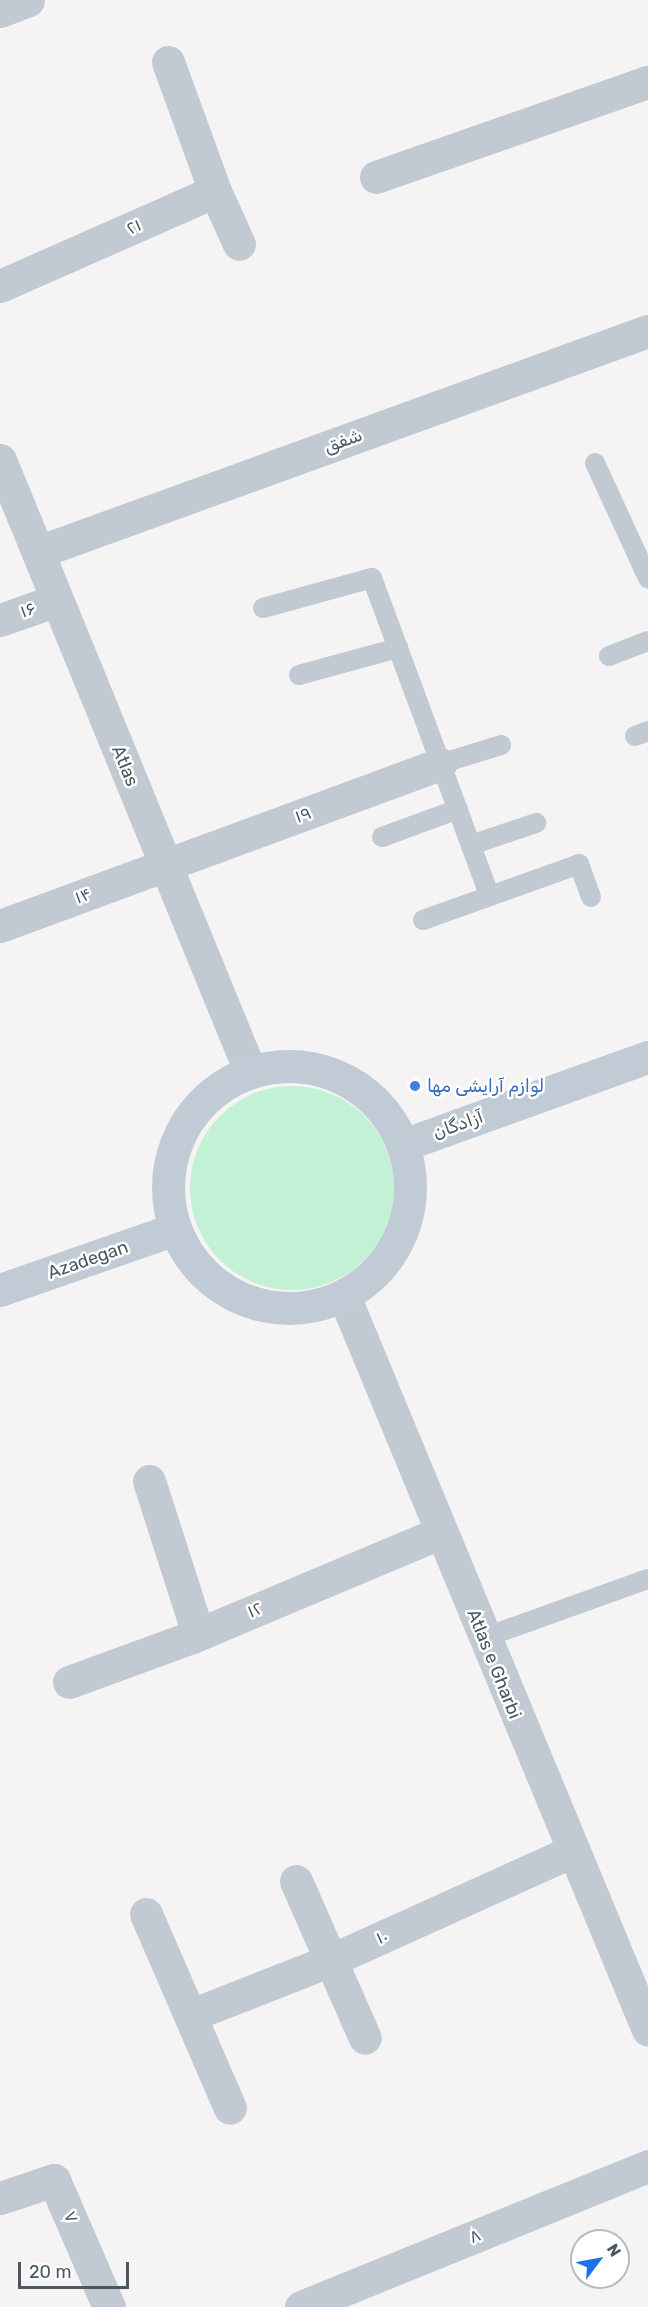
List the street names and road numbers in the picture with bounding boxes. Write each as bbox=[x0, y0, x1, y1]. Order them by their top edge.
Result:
street label: ۲۱ bbox=[123, 214, 145, 240]
street label: شفق bbox=[321, 424, 365, 458]
street label: ۱۶ bbox=[17, 597, 39, 623]
street label: Atlas bbox=[107, 742, 143, 790]
street label: ۱۹ bbox=[292, 802, 314, 828]
street label: ۱۴ bbox=[72, 883, 94, 909]
street label: آزادگان bbox=[430, 1106, 486, 1144]
street label: Azadegan bbox=[45, 1236, 131, 1284]
street label: ۱۲ bbox=[244, 1597, 266, 1623]
street label: Atlas e Gharbi bbox=[462, 1606, 526, 1722]
street label: ۱۰ bbox=[372, 1925, 392, 1949]
street label: ۷ bbox=[59, 2208, 83, 2226]
street label: ۸ bbox=[466, 2224, 484, 2248]

